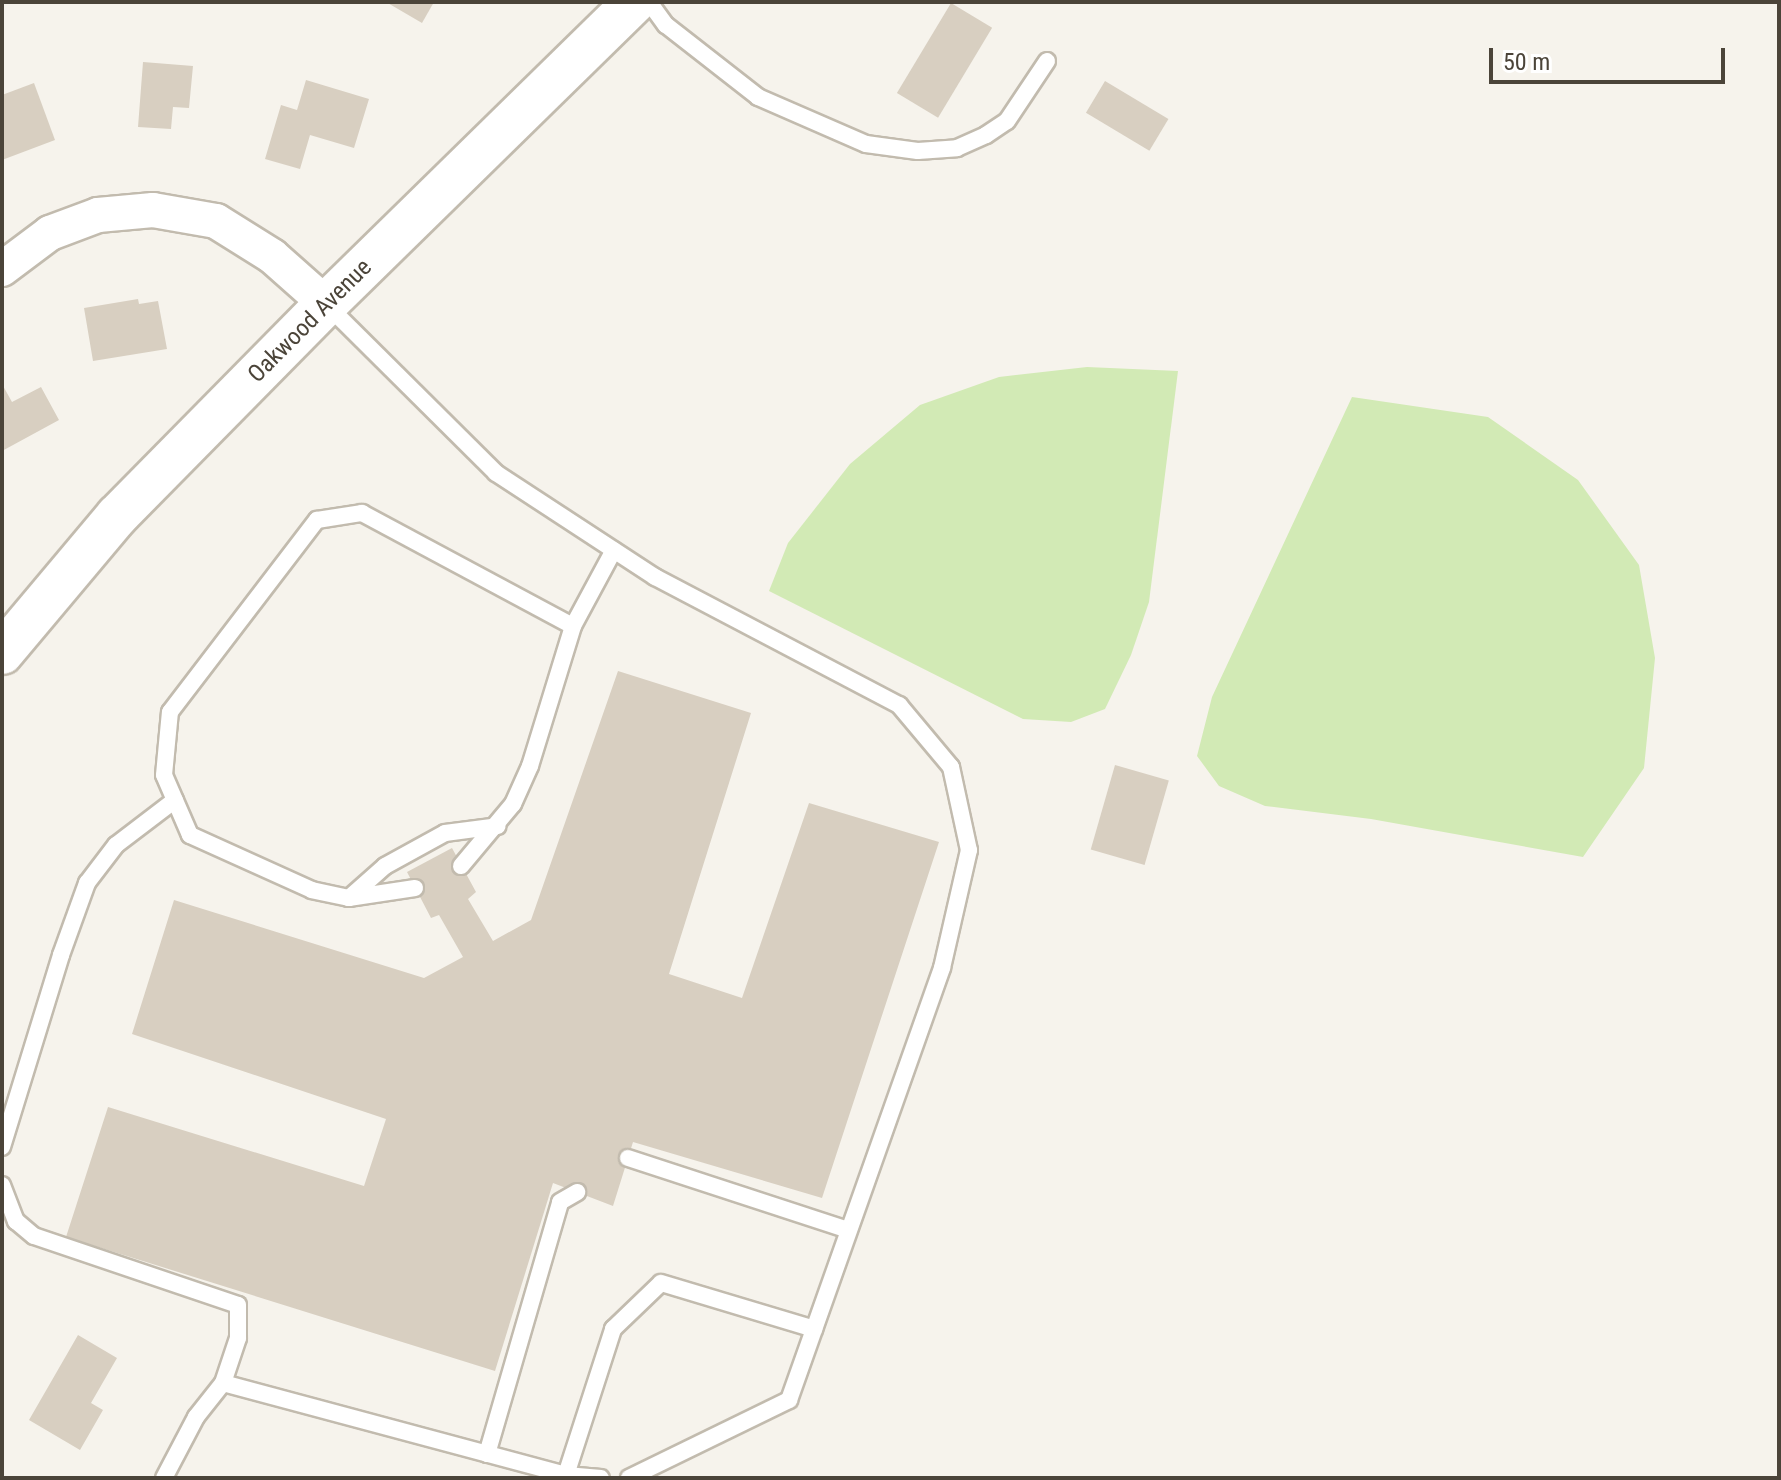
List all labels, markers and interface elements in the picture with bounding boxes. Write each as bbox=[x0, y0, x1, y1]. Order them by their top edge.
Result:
scale bar bbox=[1493, 32, 1729, 82]
text: 50 m bbox=[1503, 48, 1550, 76]
street label: Oakwood Avenue bbox=[242, 253, 378, 389]

